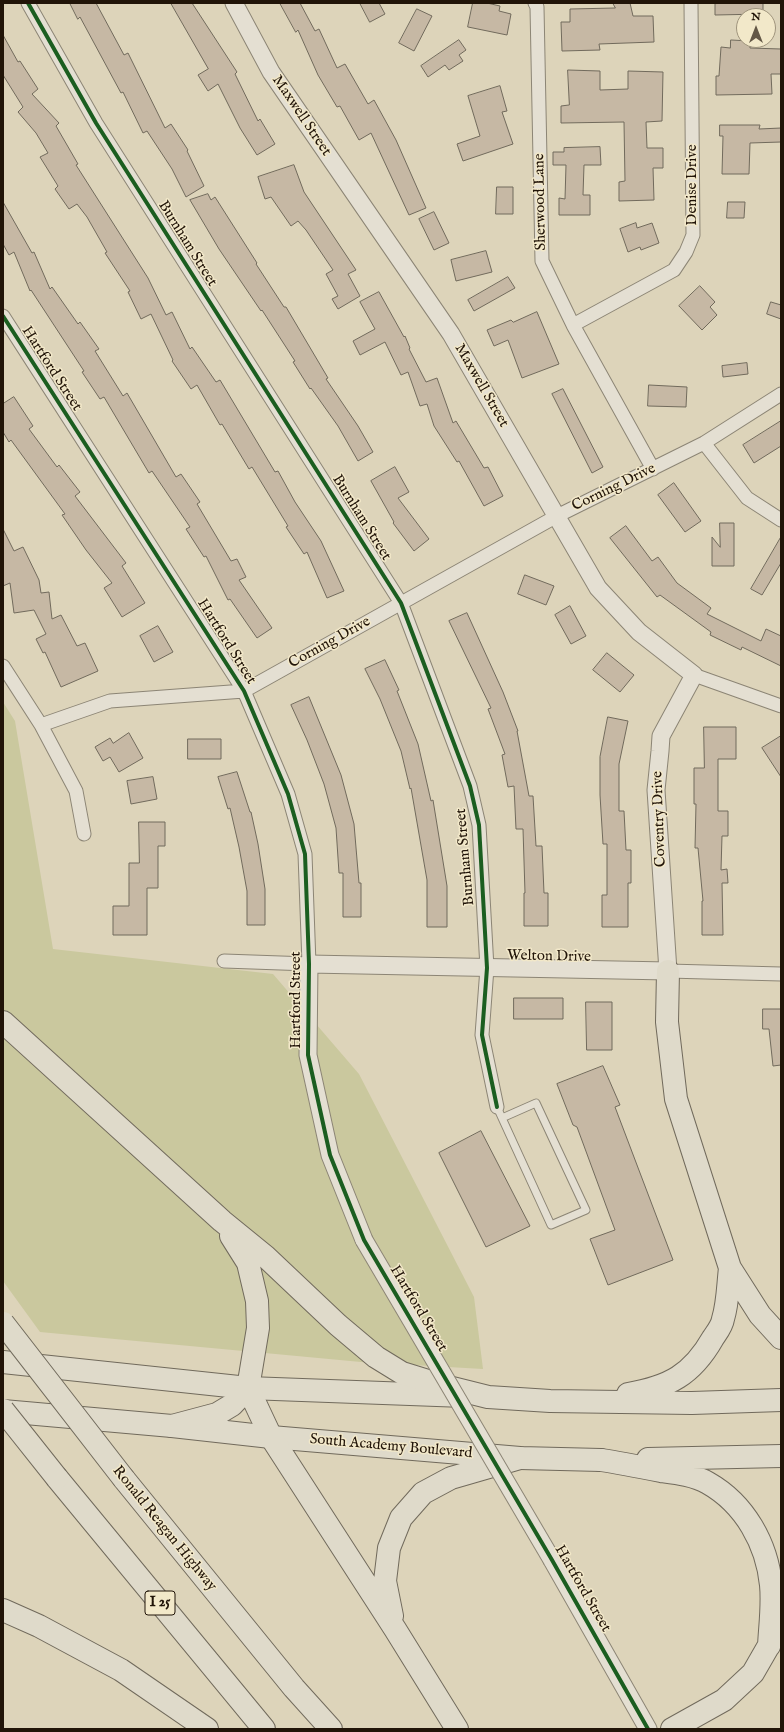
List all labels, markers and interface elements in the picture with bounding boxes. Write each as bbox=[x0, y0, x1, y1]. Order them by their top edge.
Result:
north arrow bbox=[736, 8, 776, 48]
text: N bbox=[751, 10, 761, 24]
street label: Maxwell Street bbox=[267, 72, 335, 160]
street label: Denise Drive bbox=[684, 144, 702, 226]
street label: Sherwood Lane bbox=[531, 153, 551, 251]
street label: Burnham Street bbox=[153, 198, 221, 290]
street label: Hartford Street bbox=[17, 323, 85, 415]
street label: Maxwell Street bbox=[450, 341, 512, 431]
street label: Corning Drive bbox=[569, 460, 659, 516]
street label: Burnham Street bbox=[327, 472, 395, 564]
street label: Hartford Street bbox=[193, 596, 259, 688]
street label: Corning Drive bbox=[286, 613, 374, 673]
street label: Coventry Drive bbox=[649, 771, 671, 867]
street label: Burnham Street bbox=[453, 808, 479, 906]
street label: Welton Drive bbox=[507, 947, 591, 967]
street label: Hartford Street bbox=[288, 951, 306, 1049]
street label: Hartford Street bbox=[385, 1263, 451, 1355]
street label: South Academy Boulevard bbox=[309, 1431, 473, 1463]
street label: Ronald Reagan Highway bbox=[108, 1463, 220, 1595]
street label: Hartford Street bbox=[550, 1542, 614, 1636]
road number: I 25 bbox=[145, 1591, 175, 1615]

